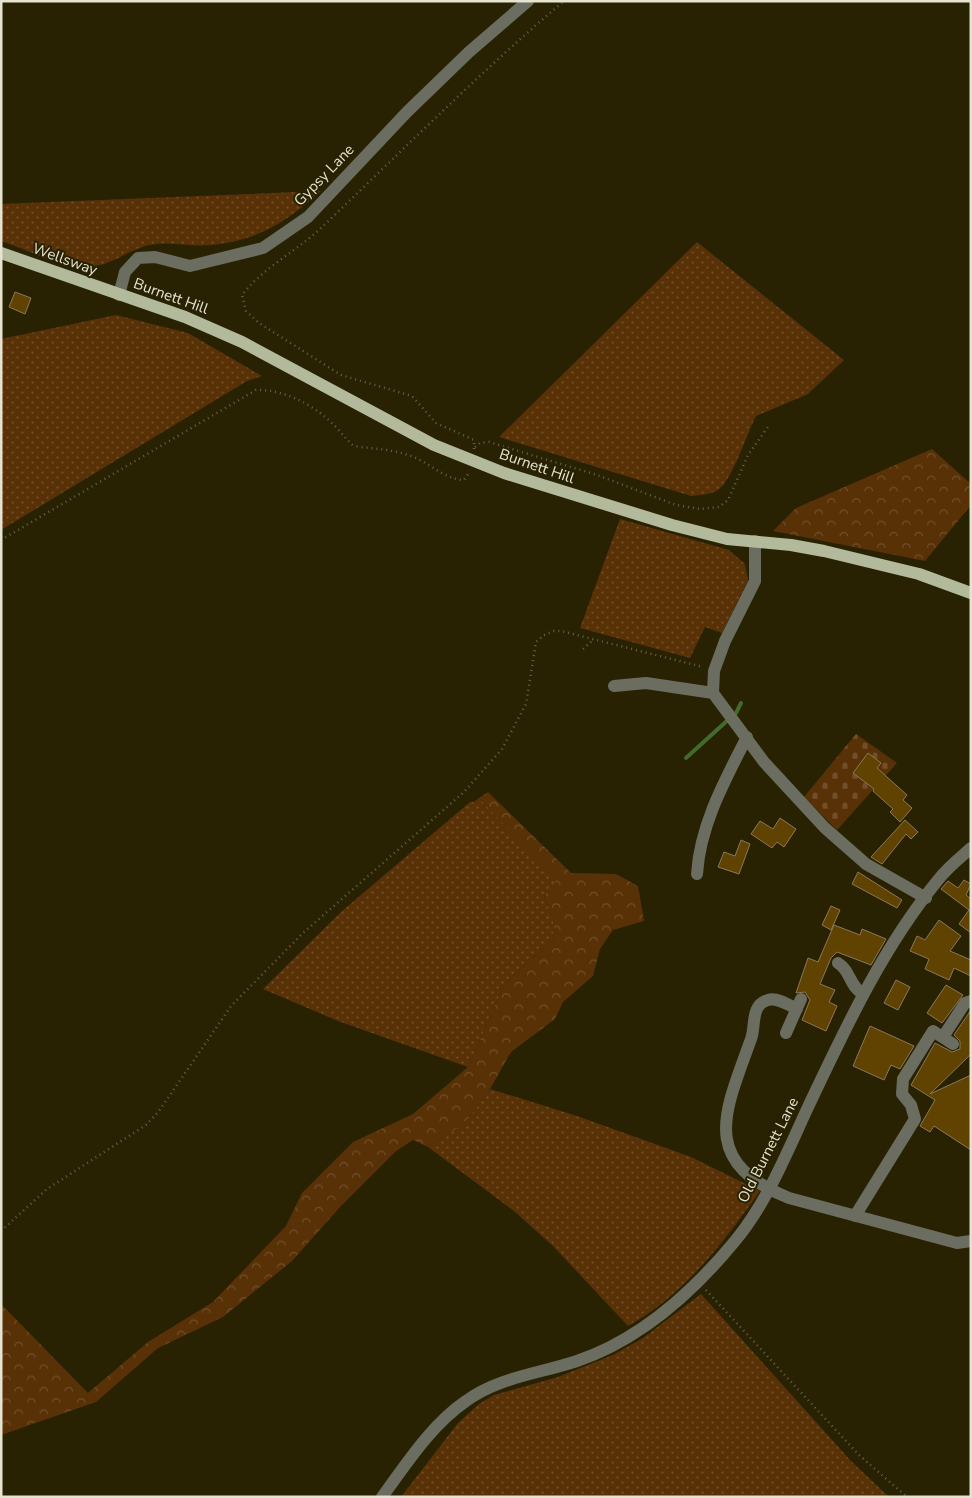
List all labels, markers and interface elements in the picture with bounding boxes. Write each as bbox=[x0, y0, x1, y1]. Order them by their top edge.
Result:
street label: Gypsy Lane bbox=[290, 140, 358, 210]
street label: Wellsway bbox=[30, 238, 100, 280]
street label: Burnett Hill bbox=[131, 273, 212, 319]
street label: Burnett Hill bbox=[497, 444, 578, 488]
street label: Old Burnett Lane bbox=[733, 1094, 803, 1206]

